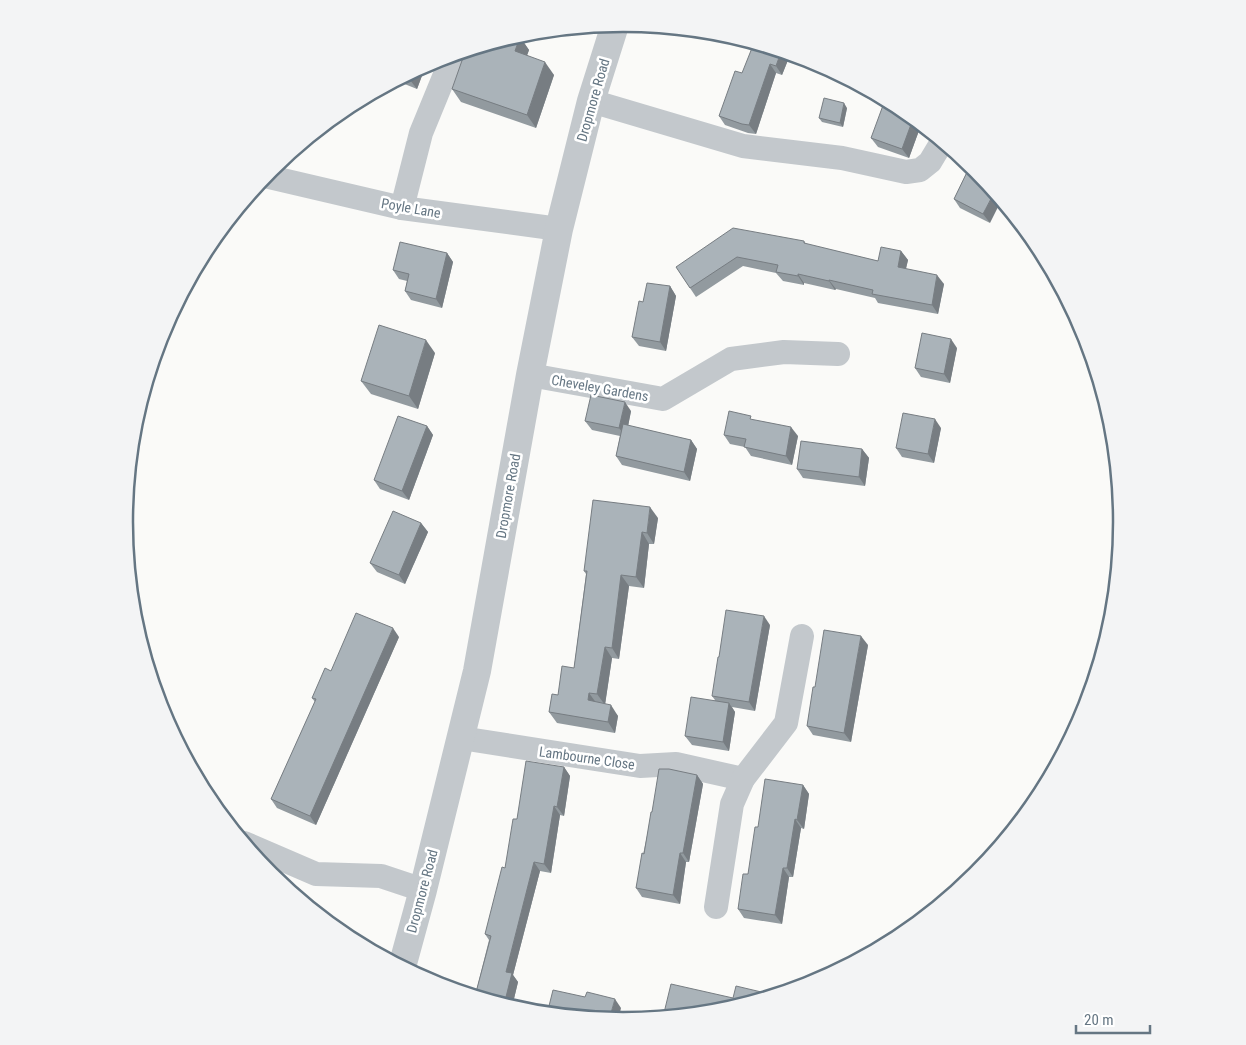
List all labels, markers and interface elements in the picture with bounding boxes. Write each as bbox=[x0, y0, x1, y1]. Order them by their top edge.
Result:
street label: Dropmore Road bbox=[574, 57, 612, 143]
street label: Poyle Lane bbox=[380, 195, 442, 221]
street label: Cheveley Gardens bbox=[550, 372, 650, 404]
street label: Dropmore Road bbox=[493, 452, 523, 540]
street label: Lambourne Close bbox=[538, 743, 636, 773]
street label: Dropmore Road bbox=[403, 848, 441, 934]
scale bar bbox=[1076, 1002, 1150, 1034]
text: 20 m bbox=[1084, 1011, 1114, 1029]

